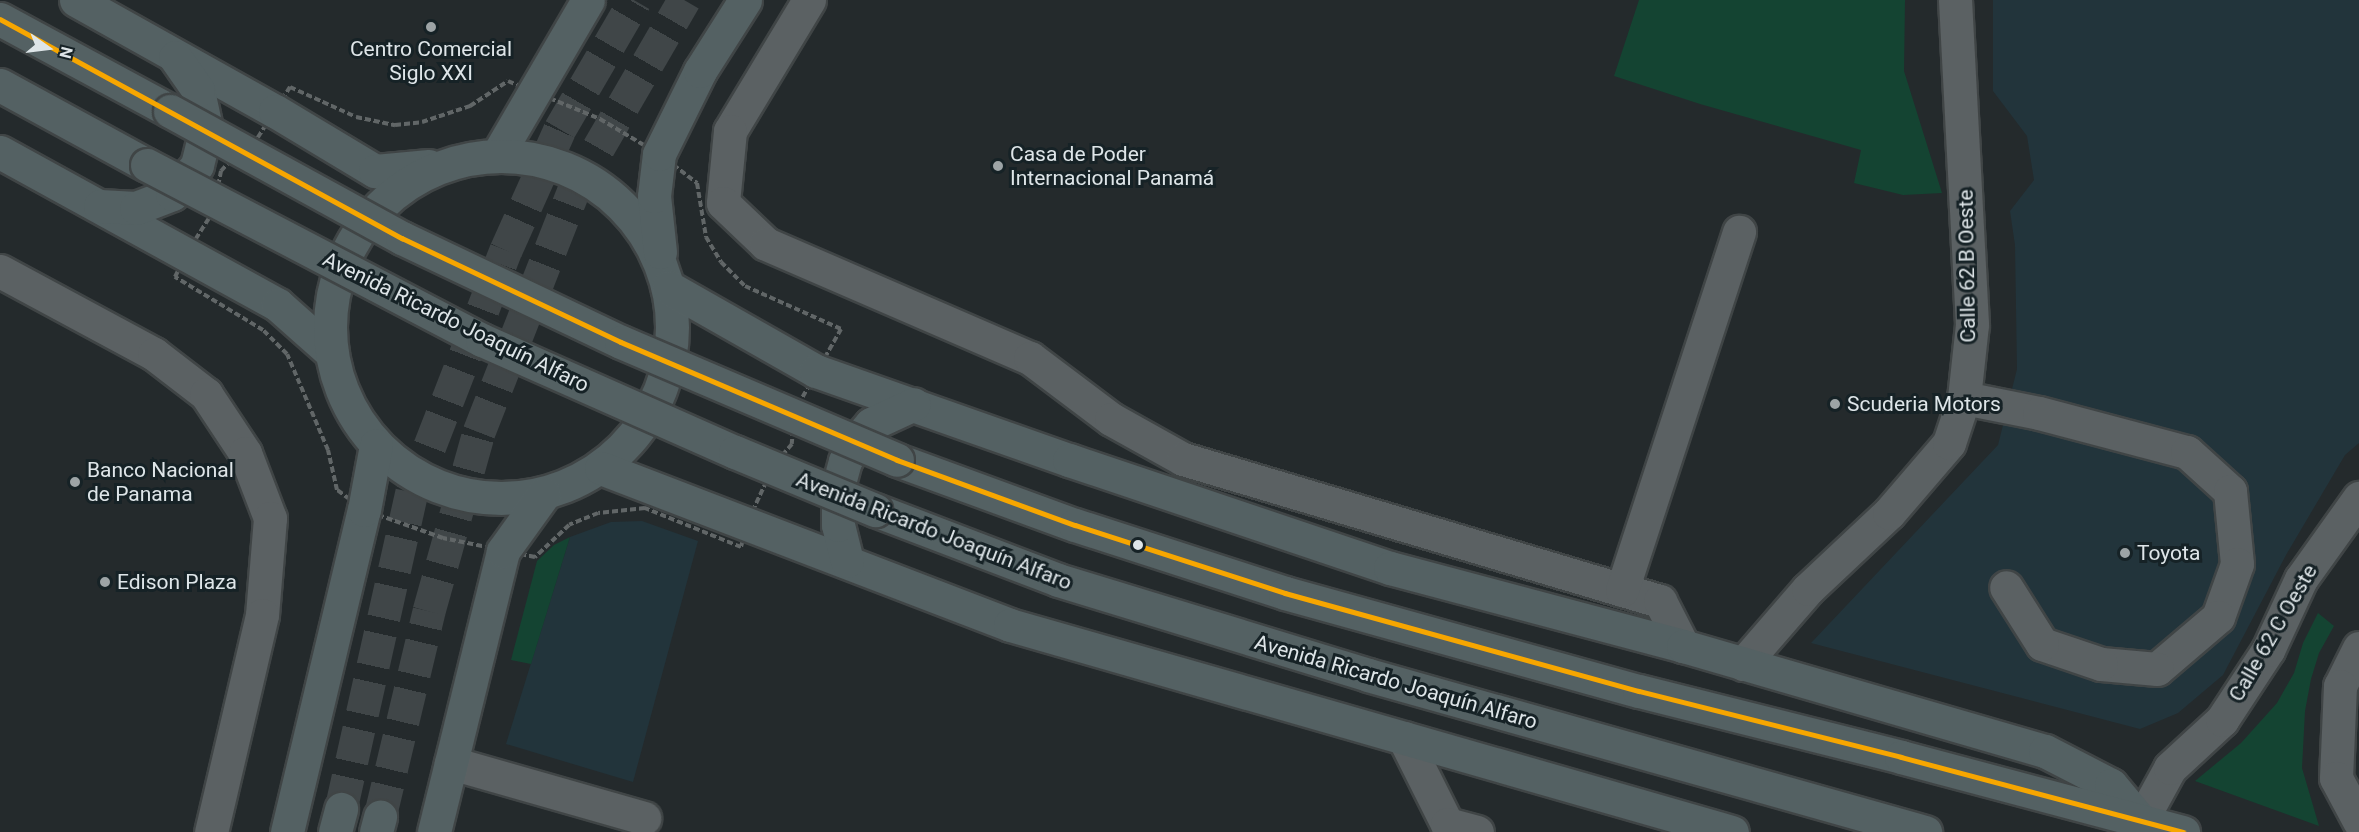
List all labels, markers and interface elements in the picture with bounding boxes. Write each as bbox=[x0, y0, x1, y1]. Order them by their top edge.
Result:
north arrow bbox=[18, 18, 78, 78]
marker: Centro Comercial Siglo XXI bbox=[424, 20, 438, 34]
place label: Centro Comercial Siglo XXI bbox=[350, 36, 512, 86]
text: N bbox=[55, 45, 77, 60]
place label: Casa de Poder Internacional Panamá bbox=[1010, 141, 1214, 191]
marker: Casa de Poder Internacional Panamá bbox=[991, 159, 1005, 173]
street label: Calle 62 B Oeste bbox=[1953, 189, 1981, 343]
street label: Avenida Ricardo Joaquín Alfaro bbox=[319, 246, 593, 398]
place label: Scuderia Motors bbox=[1847, 391, 2001, 417]
marker: Scuderia Motors bbox=[1828, 397, 1842, 411]
place label: Banco Nacional de Panama bbox=[87, 457, 234, 507]
street label: Avenida Ricardo Joaquín Alfaro bbox=[793, 467, 1075, 595]
marker: Banco Nacional de Panama bbox=[68, 475, 82, 489]
unlabelled marker bbox=[1132, 539, 1144, 551]
place label: Toyota bbox=[2137, 540, 2200, 566]
marker: Toyota bbox=[2118, 546, 2132, 560]
street label: Calle 62 C Oeste bbox=[2224, 560, 2322, 706]
place label: Edison Plaza bbox=[117, 569, 237, 595]
marker: Edison Plaza bbox=[98, 575, 112, 589]
street label: Avenida Ricardo Joaquín Alfaro bbox=[1252, 630, 1540, 734]

